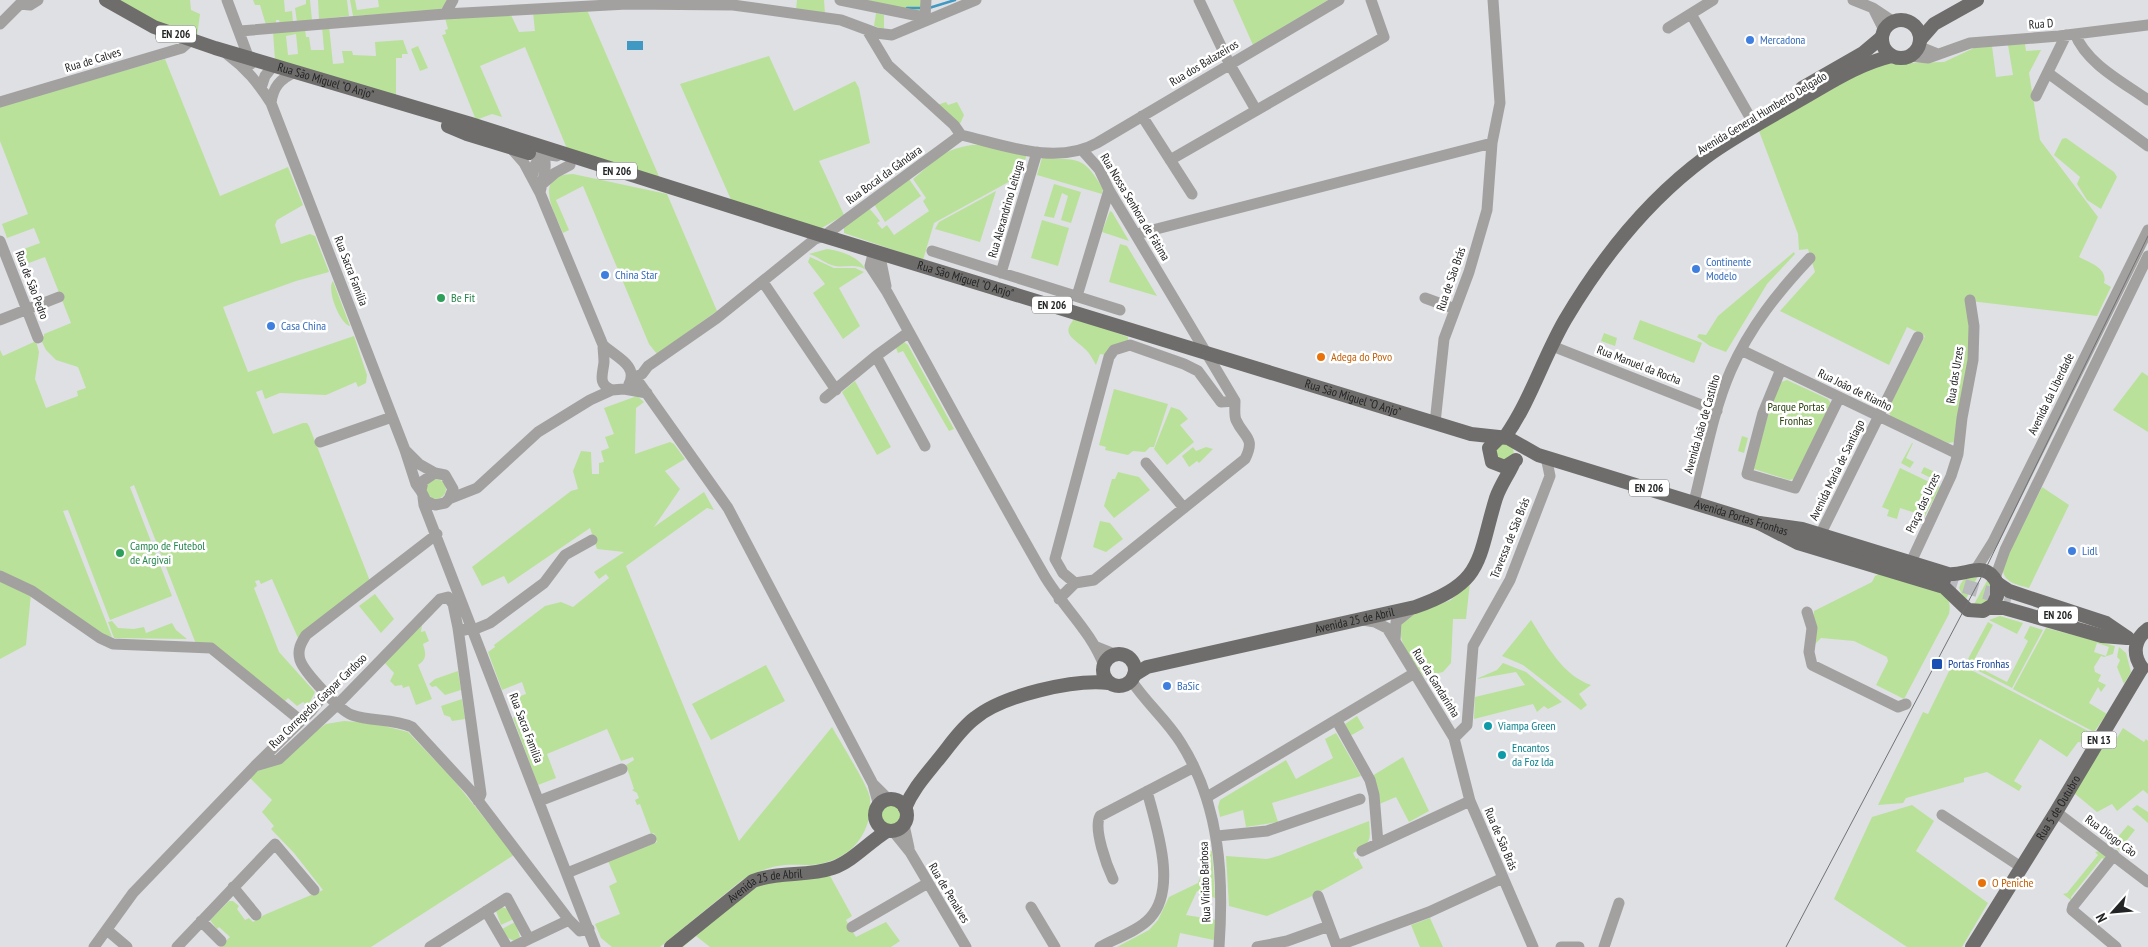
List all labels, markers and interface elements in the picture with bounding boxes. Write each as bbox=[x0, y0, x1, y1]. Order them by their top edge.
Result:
street label: Rua D bbox=[2028, 15, 2054, 32]
road number: EN 206 bbox=[156, 26, 196, 42]
place label: Mercadona bbox=[1760, 32, 1806, 47]
marker: Mercadona bbox=[1744, 34, 1756, 46]
street label: Rua dos Balazeiros bbox=[1167, 36, 1241, 89]
street label: Rua de Calves bbox=[63, 44, 123, 75]
street label: Rua São Miguel "O Anjo" bbox=[276, 59, 376, 102]
street label: Avenida General Humberto Delgado bbox=[1694, 68, 1829, 157]
street label: Rua Bocal da Gândara bbox=[843, 142, 925, 207]
street label: Rua Nossa Senhora de Fátima bbox=[1097, 150, 1174, 263]
street label: Rua Alexandrino Leituga bbox=[984, 158, 1027, 259]
road number: EN 206 bbox=[597, 162, 637, 180]
street label: Rua Sacra Família bbox=[331, 234, 372, 308]
street label: Rua de São Brás bbox=[1433, 245, 1468, 313]
street label: Rua de São Pedro bbox=[12, 248, 52, 321]
place label: Continente Modelo bbox=[1706, 254, 1751, 283]
street label: Rua São Miguel "O Anjo" bbox=[916, 257, 1016, 301]
marker: Continente Modelo bbox=[1690, 263, 1702, 275]
place label: China Star bbox=[615, 267, 658, 282]
marker: China Star bbox=[599, 269, 611, 281]
place label: Be Fit bbox=[451, 290, 476, 305]
marker: Be Fit bbox=[435, 292, 447, 304]
road number: EN 206 bbox=[1032, 296, 1072, 314]
place label: Casa China bbox=[281, 318, 326, 333]
marker: Casa China bbox=[265, 320, 277, 332]
street label: Rua Manuel da Rocha bbox=[1595, 342, 1684, 388]
street label: Rua das Urzes bbox=[1943, 345, 1966, 405]
place label: Adega do Povo bbox=[1331, 349, 1392, 364]
street label: Avenida da Liberdade bbox=[2024, 350, 2077, 437]
marker: Adega do Povo bbox=[1315, 351, 1327, 363]
street label: Rua João de Rianho bbox=[1816, 365, 1895, 414]
street label: Avenida João de Castilho bbox=[1680, 373, 1723, 475]
street label: Rua São Miguel "O Anjo" bbox=[1303, 376, 1403, 419]
park label: Parque Portas Fronhas bbox=[1767, 399, 1825, 428]
street label: Avenida Maria de Santiago bbox=[1806, 417, 1867, 522]
street label: Praça das Urzes bbox=[1902, 471, 1943, 535]
road number: EN 206 bbox=[1629, 479, 1669, 496]
street label: Travessa de São Brás bbox=[1487, 495, 1533, 580]
street label: Avenida Portas Fronhas bbox=[1693, 496, 1790, 539]
place label: Campo de Futebol de Argivai bbox=[130, 538, 205, 567]
place label: Lidl bbox=[2082, 543, 2098, 558]
marker: Lidl bbox=[2066, 545, 2078, 557]
marker: Campo de Futebol de Argivai bbox=[114, 547, 126, 559]
street label: Avenida 25 de Abril bbox=[1313, 604, 1396, 636]
road number: EN 206 bbox=[2038, 606, 2078, 624]
street label: Rua da Gandarinha bbox=[1409, 646, 1464, 720]
street label: Rua Corregedor Gaspar Cardoso bbox=[266, 650, 370, 751]
place label: Portas Fronhas bbox=[1948, 656, 2009, 671]
marker: Portas Fronhas bbox=[1930, 657, 1944, 671]
place label: BaSic bbox=[1177, 678, 1200, 693]
marker: BaSic bbox=[1161, 680, 1173, 692]
street label: Rua Sacra Família bbox=[506, 691, 547, 765]
place label: Viampa Green bbox=[1497, 718, 1556, 733]
marker: Viampa Green bbox=[1482, 720, 1494, 732]
road number: EN 13 bbox=[2082, 732, 2116, 748]
place label: Encantos da Foz lda bbox=[1512, 740, 1554, 769]
marker: Encantos da Foz lda bbox=[1496, 749, 1508, 761]
street label: Rua 5 de Outubro bbox=[2033, 772, 2083, 842]
street label: Rua de São Brás bbox=[1482, 805, 1521, 872]
street label: Rua Diogo Cão bbox=[2083, 811, 2140, 860]
street label: Rua Viriato Barbosa bbox=[1196, 841, 1213, 923]
street label: Rua de Penalves bbox=[926, 860, 973, 926]
street label: Avenida 25 de Abril bbox=[724, 865, 803, 906]
place label: O Peniche bbox=[1992, 875, 2034, 890]
marker: O Peniche bbox=[1976, 877, 1988, 889]
north arrow bbox=[2088, 887, 2138, 937]
text: N bbox=[2092, 910, 2111, 925]

